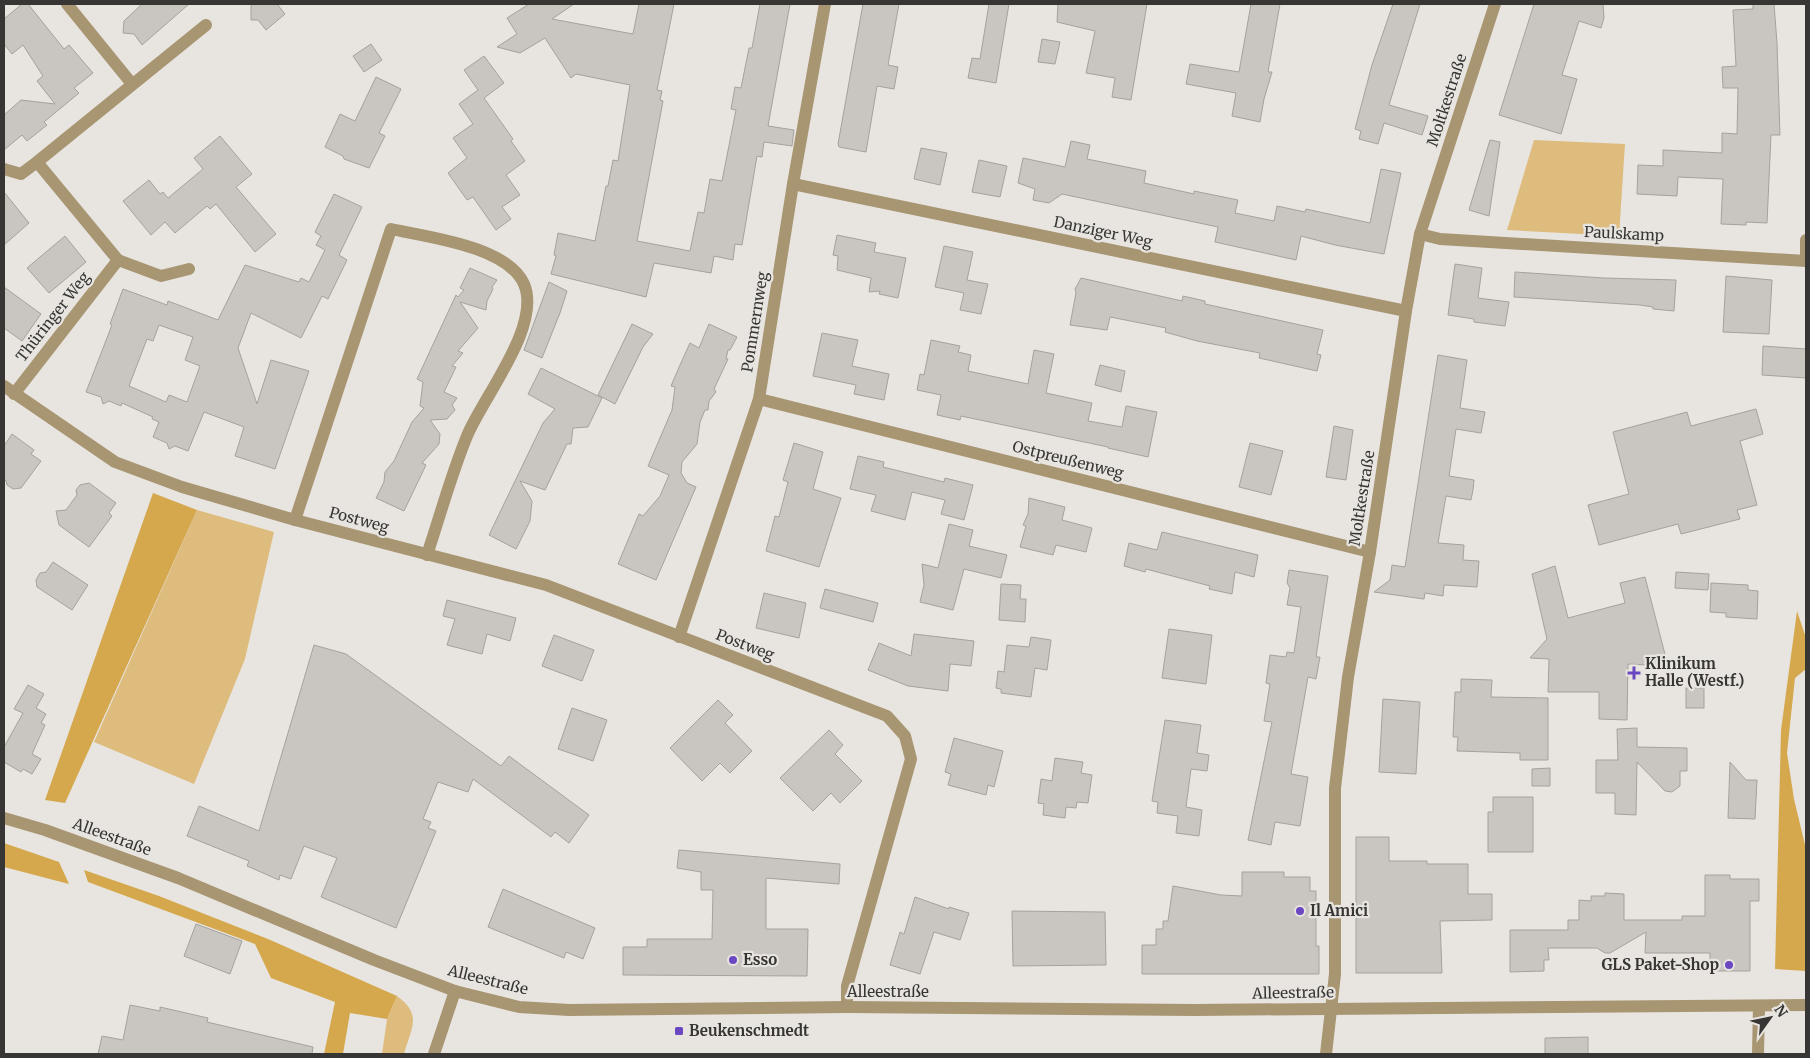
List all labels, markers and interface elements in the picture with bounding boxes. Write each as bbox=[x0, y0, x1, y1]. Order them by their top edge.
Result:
street label: Moltkestraße bbox=[1423, 51, 1471, 149]
street label: Danziger Weg bbox=[1052, 212, 1154, 251]
street label: Paulskamp bbox=[1584, 222, 1664, 245]
street label: Thüringer Weg bbox=[12, 268, 94, 365]
street label: Pommernweg bbox=[737, 270, 772, 374]
street label: Ostpreußenweg bbox=[1011, 437, 1126, 483]
street label: Moltkestraße bbox=[1345, 449, 1378, 547]
street label: Postweg bbox=[327, 502, 391, 537]
street label: Postweg bbox=[713, 625, 777, 664]
place label: Klinikum Halle (Westf.) bbox=[1645, 654, 1744, 690]
marker: Klinikum Halle (Westf.) bbox=[1627, 666, 1641, 680]
street label: Alleestraße bbox=[70, 813, 154, 860]
place label: Il Amici bbox=[1310, 901, 1368, 920]
marker: Il Amici bbox=[1294, 905, 1306, 917]
place label: Esso bbox=[743, 950, 777, 969]
marker: Esso bbox=[727, 954, 739, 966]
place label: GLS Paket-Shop bbox=[1602, 955, 1719, 974]
marker: GLS Paket-Shop bbox=[1723, 959, 1735, 971]
street label: Alleestraße bbox=[445, 960, 530, 999]
street label: Alleestraße bbox=[846, 982, 929, 1001]
street label: Alleestraße bbox=[1251, 982, 1334, 1003]
north arrow bbox=[1745, 993, 1795, 1043]
text: N bbox=[1770, 1001, 1791, 1020]
place label: Beukenschmedt bbox=[689, 1021, 809, 1040]
marker: Beukenschmedt bbox=[673, 1025, 685, 1037]

